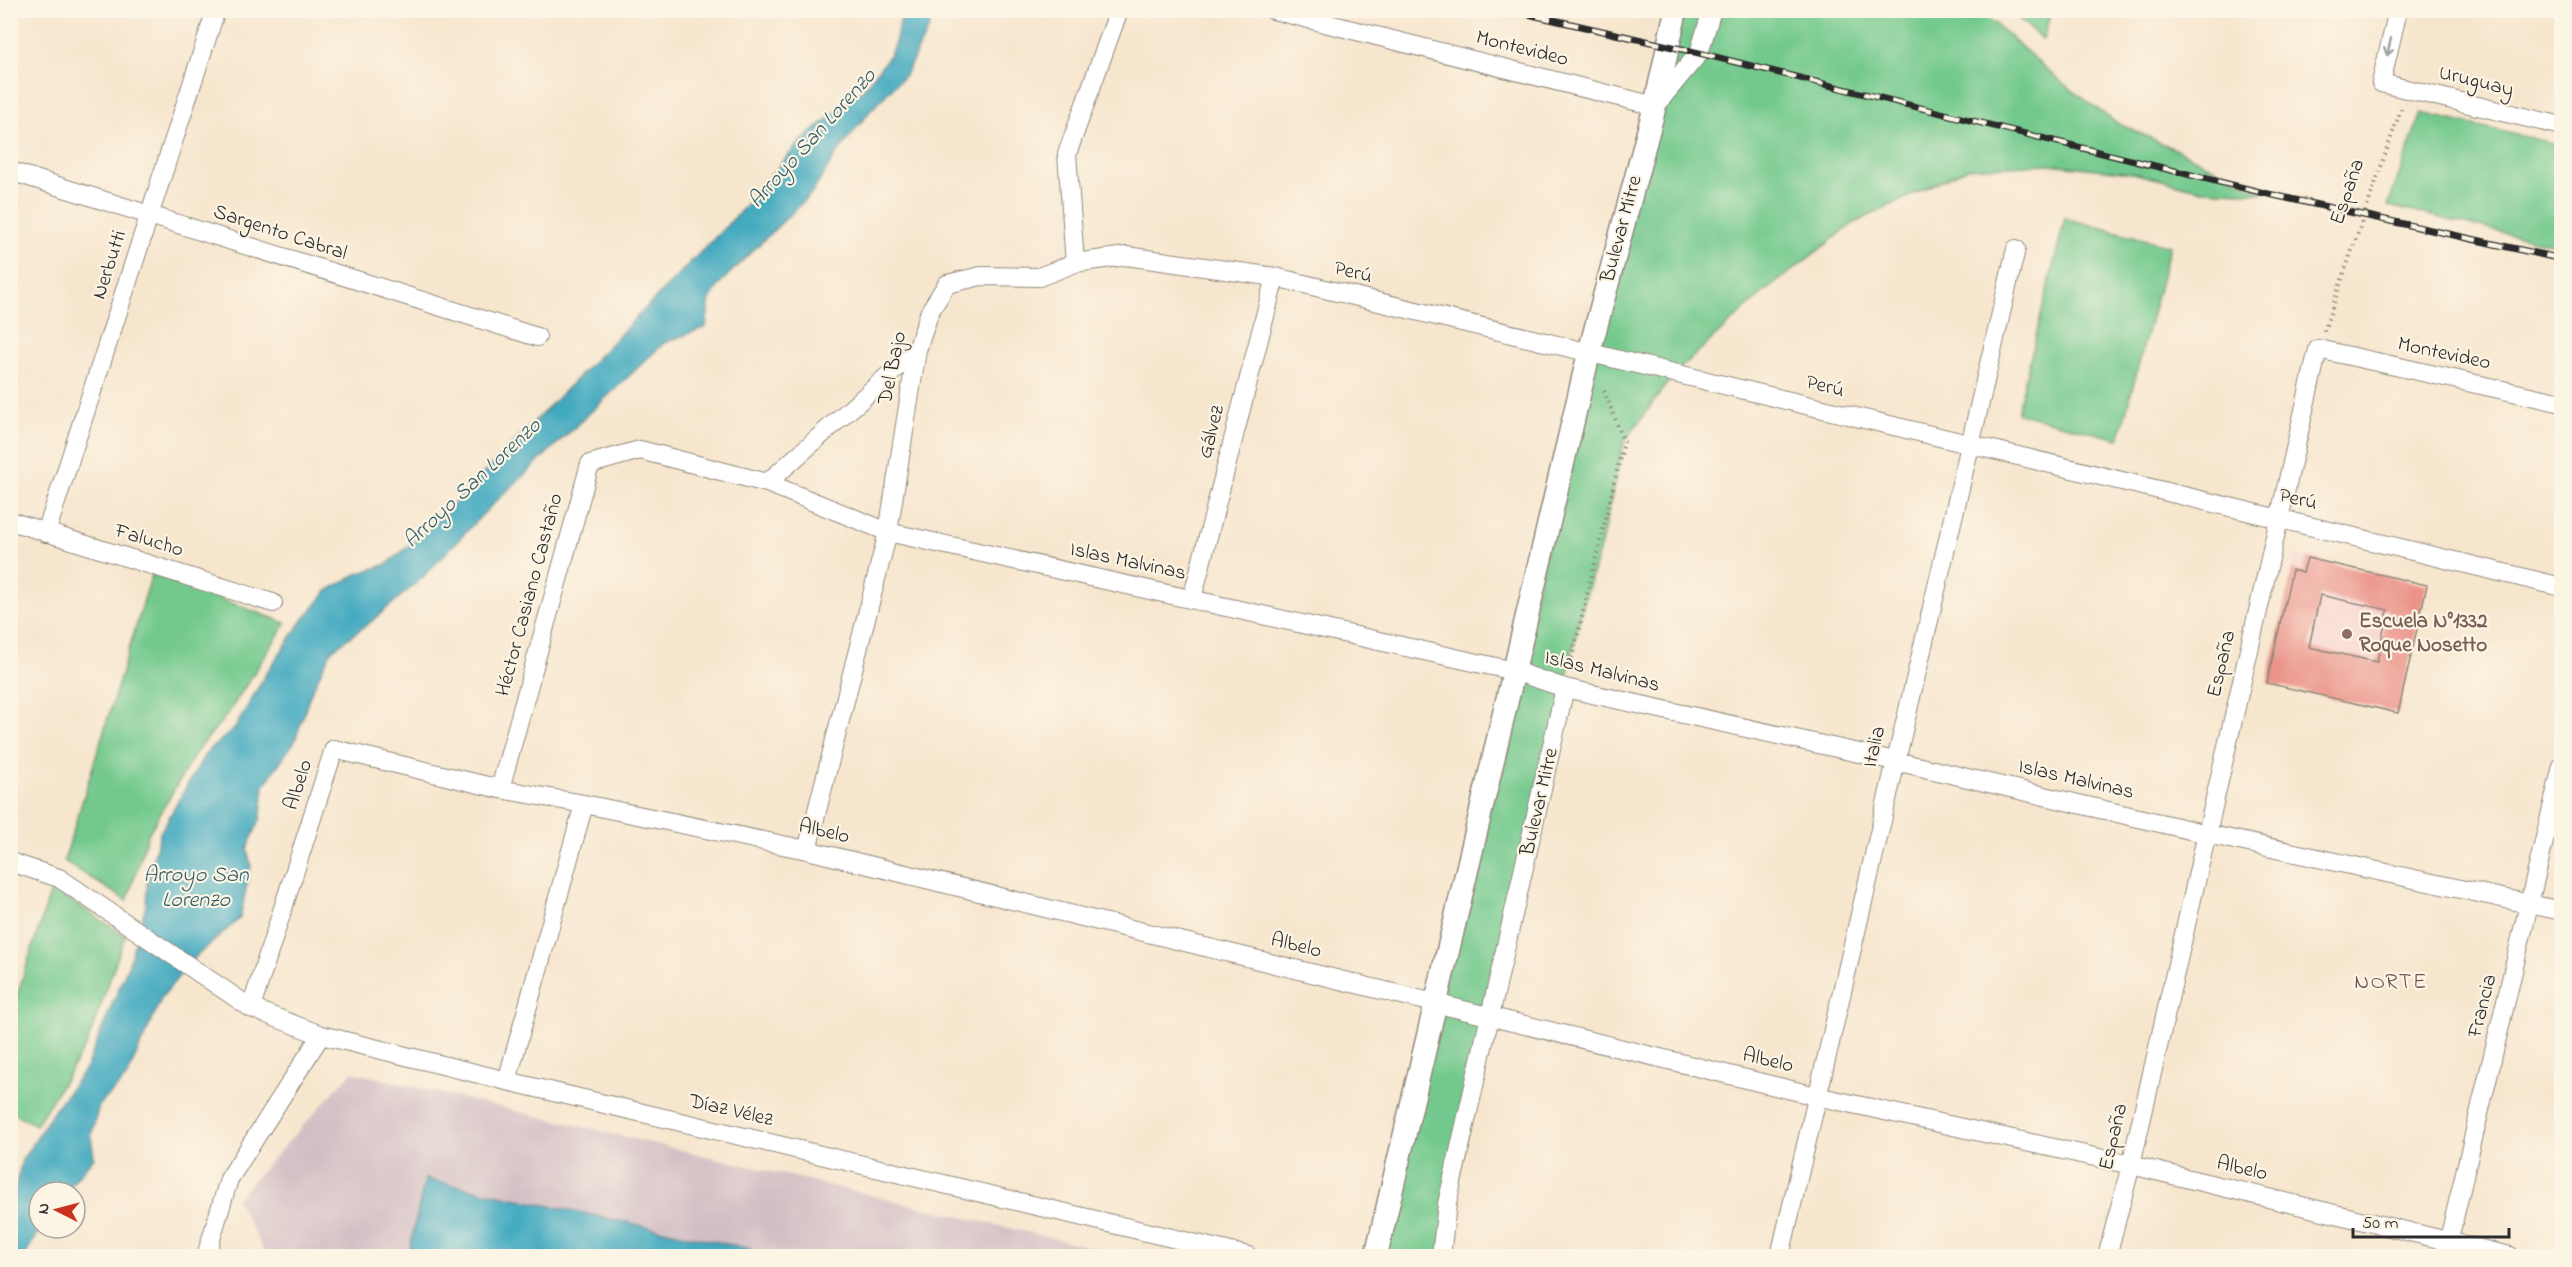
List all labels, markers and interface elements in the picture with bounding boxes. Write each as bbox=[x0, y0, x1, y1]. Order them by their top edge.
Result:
street label: Montevideo bbox=[1473, 23, 1572, 75]
one-way arrow bbox=[2383, 37, 2395, 56]
street label: Uruguay bbox=[2435, 58, 2517, 108]
water label: Arroyo San Lorenzo bbox=[741, 61, 886, 216]
street label: España bbox=[2323, 155, 2373, 229]
street label: Bulevar Mitre bbox=[1593, 172, 1651, 287]
street label: Sargento Cabral bbox=[209, 197, 351, 271]
street label: Nerbutti bbox=[85, 227, 135, 303]
street label: Perú bbox=[1331, 254, 1375, 292]
street label: Del Bajo bbox=[870, 329, 915, 408]
street label: Montevideo bbox=[2395, 330, 2493, 379]
street label: Perú bbox=[1803, 368, 1847, 406]
street label: Gálvez bbox=[1191, 402, 1233, 462]
water label: Arroyo San Lorenzo bbox=[397, 410, 550, 557]
street label: Perú bbox=[2276, 481, 2320, 519]
street label: Héctor Casiano Castaño bbox=[488, 490, 572, 700]
street label: Falucho bbox=[110, 516, 187, 566]
street label: Islas Malvinas bbox=[1067, 535, 1189, 589]
place label: Escuela N°1332 Roque Nosetto bbox=[2359, 607, 2488, 661]
marker: Escuela N°1332 Roque Nosetto bbox=[2340, 627, 2354, 641]
street label: España bbox=[2200, 628, 2244, 700]
street label: Islas Malvinas bbox=[1541, 643, 1663, 701]
street label: Italia bbox=[1856, 723, 1894, 771]
street label: Bulevar Mitre bbox=[1513, 745, 1567, 860]
street label: Islas Malvinas bbox=[2015, 752, 2137, 808]
street label: Albelo bbox=[277, 756, 321, 814]
street label: Albelo bbox=[796, 812, 852, 852]
water label: Arroyo San Lorenzo bbox=[143, 860, 250, 917]
street label: Albelo bbox=[1267, 925, 1325, 967]
district label: NORTE bbox=[2354, 967, 2428, 999]
street label: Francia bbox=[2460, 971, 2505, 1042]
street label: Albelo bbox=[1740, 1041, 1796, 1081]
street label: Díaz Vélez bbox=[685, 1087, 776, 1135]
street label: España bbox=[2092, 1101, 2136, 1173]
street label: Albelo bbox=[2214, 1149, 2270, 1189]
north arrow bbox=[27, 1180, 87, 1240]
scale bar bbox=[2353, 1201, 2509, 1239]
text: N bbox=[32, 1202, 57, 1215]
text: 50 m bbox=[2362, 1211, 2399, 1237]

